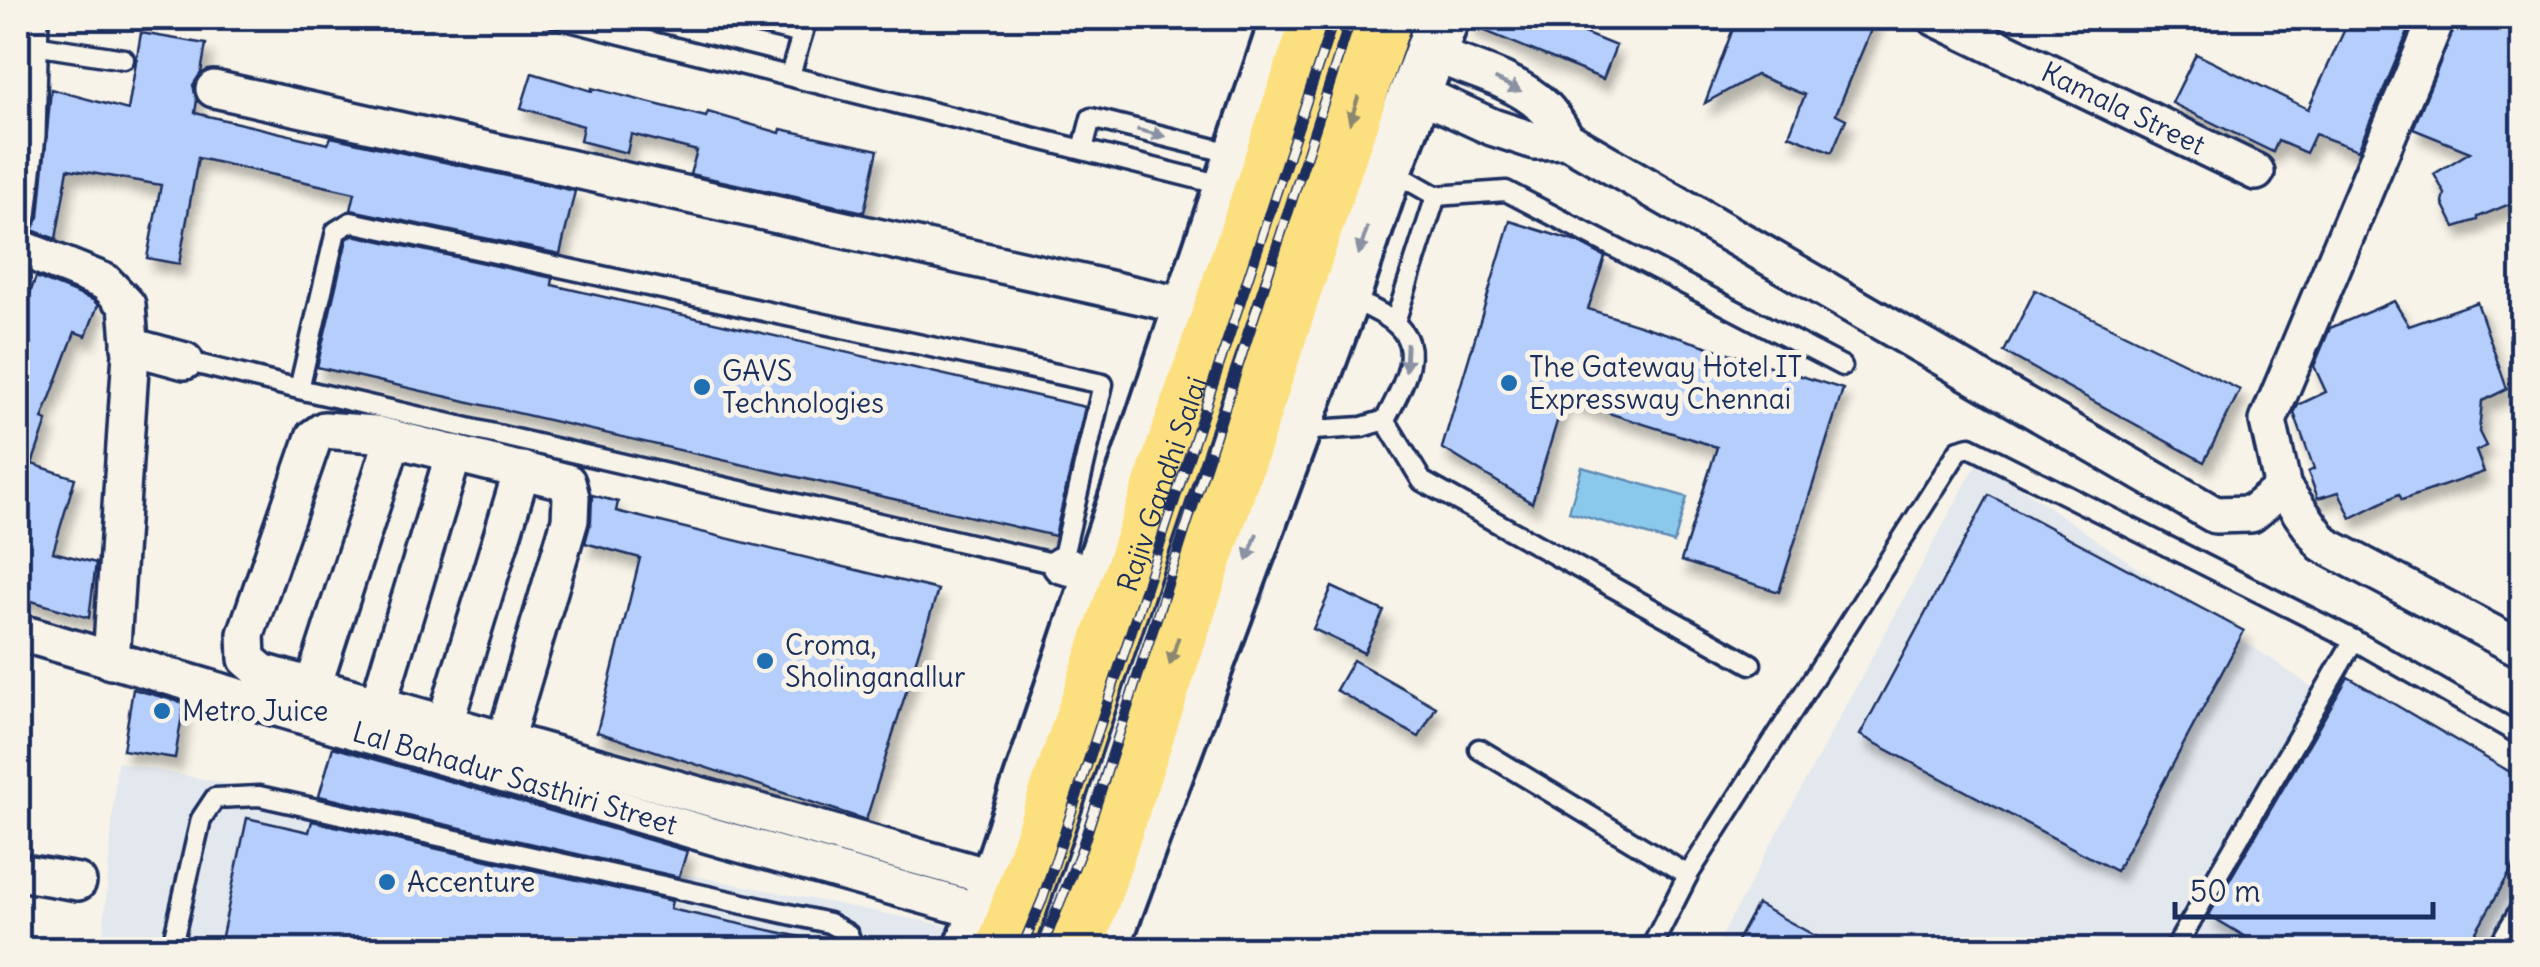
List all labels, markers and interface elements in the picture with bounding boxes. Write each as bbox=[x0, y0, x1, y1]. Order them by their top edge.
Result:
street label: Kamala Street bbox=[2036, 54, 2211, 163]
one-way arrow bbox=[1493, 76, 1522, 93]
one-way arrow bbox=[1345, 95, 1360, 125]
one-way arrow bbox=[1136, 126, 1167, 141]
one-way arrow bbox=[1354, 226, 1369, 256]
one-way arrow bbox=[1398, 342, 1414, 373]
place label: The Gateway Hotel IT Expressway Chennai bbox=[1529, 349, 1802, 417]
place label: GAVS Technologies bbox=[722, 353, 884, 421]
street label: Rajiv Gandhi Salai bbox=[1109, 372, 1215, 596]
marker: The Gateway Hotel IT Expressway Chennai bbox=[1498, 372, 1520, 394]
marker: GAVS Technologies bbox=[691, 376, 713, 398]
one-way arrow bbox=[1244, 532, 1259, 562]
place label: Croma, Sholinganallur bbox=[785, 627, 965, 695]
one-way arrow bbox=[1166, 636, 1181, 666]
marker: Croma, Sholinganallur bbox=[754, 650, 776, 672]
place label: Metro Juice bbox=[182, 693, 328, 729]
marker: Metro Juice bbox=[151, 700, 173, 722]
street label: Lal Bahadur Sasthiri Street bbox=[348, 713, 682, 843]
scale bar bbox=[2175, 857, 2432, 919]
place label: Accenture bbox=[407, 864, 535, 900]
marker: Accenture bbox=[376, 871, 398, 893]
text: 50 m bbox=[2190, 872, 2260, 910]

